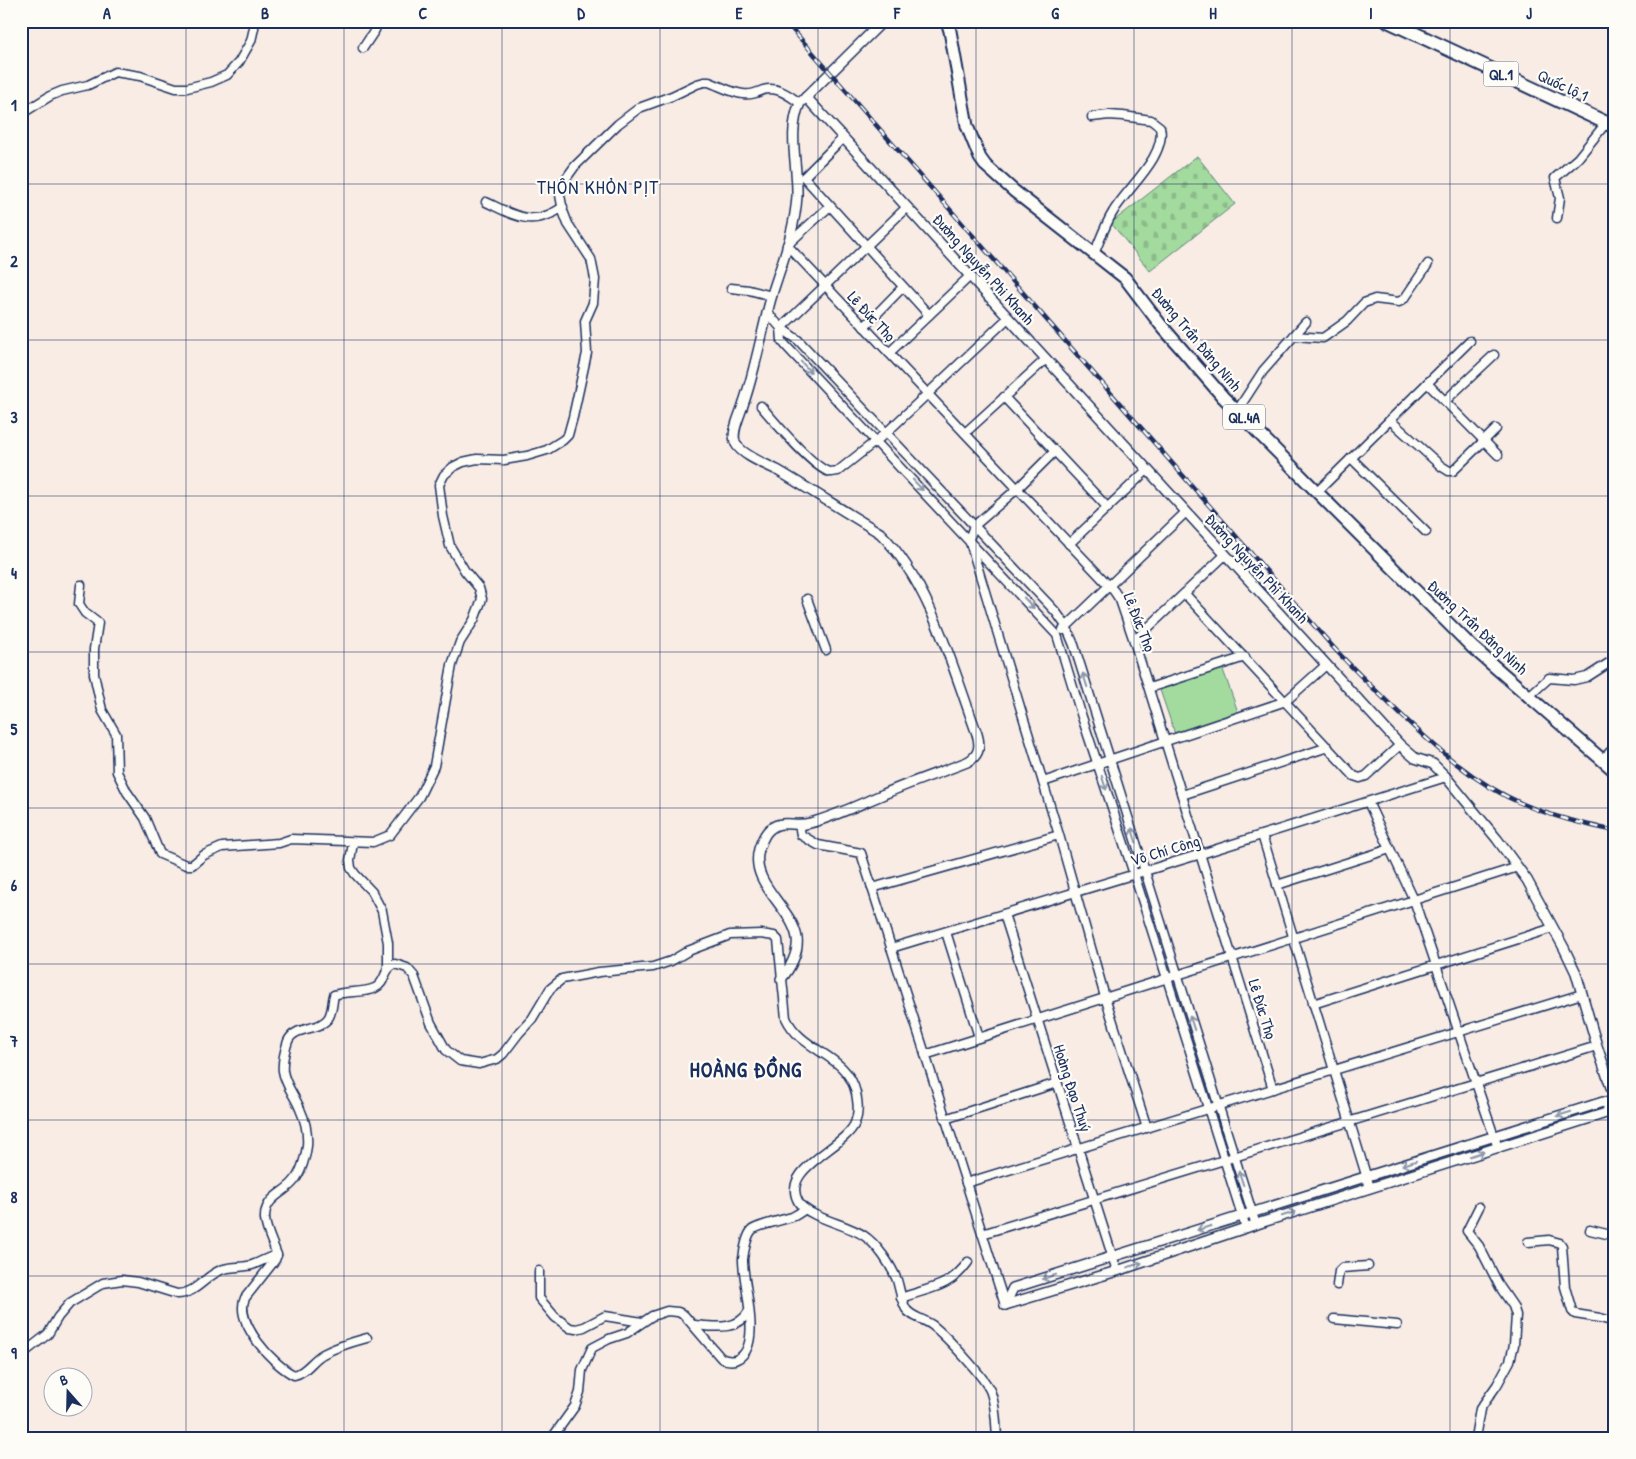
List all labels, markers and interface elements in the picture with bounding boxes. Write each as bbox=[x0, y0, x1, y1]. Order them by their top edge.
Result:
text: A bbox=[103, 2, 111, 24]
text: B bbox=[261, 2, 269, 24]
text: C bbox=[419, 2, 428, 24]
text: D bbox=[577, 2, 585, 24]
text: E bbox=[735, 2, 743, 24]
text: F bbox=[893, 2, 901, 24]
text: G bbox=[1051, 2, 1059, 24]
text: H bbox=[1209, 2, 1217, 24]
text: I bbox=[1369, 2, 1373, 24]
text: J bbox=[1526, 2, 1532, 24]
road number: QL.1 bbox=[1484, 62, 1518, 86]
street label: Quốc lộ 1 bbox=[1534, 64, 1592, 106]
text: 1 bbox=[11, 94, 17, 116]
district label: THÔN KHỎN PỊT bbox=[537, 174, 659, 200]
street label: Đường Nguyễn Phi Khanh bbox=[928, 209, 1040, 330]
text: 2 bbox=[10, 250, 18, 272]
street label: Đường Trần Đăng Ninh bbox=[1147, 282, 1247, 396]
street label: Lê Đức Thọ bbox=[843, 286, 901, 346]
one-way arrow bbox=[800, 361, 812, 374]
road number: QL.4A bbox=[1223, 404, 1265, 430]
text: 3 bbox=[10, 406, 18, 428]
one-way arrow bbox=[912, 479, 924, 492]
street label: Đường Nguyễn Phi Khanh bbox=[1200, 508, 1314, 628]
text: 4 bbox=[11, 562, 17, 584]
street label: Đường Trần Đăng Ninh bbox=[1423, 575, 1533, 679]
street label: Lê Đức Thọ bbox=[1119, 589, 1162, 655]
one-way arrow bbox=[1023, 597, 1035, 610]
one-way arrow bbox=[1080, 672, 1089, 688]
text: 5 bbox=[11, 718, 18, 740]
one-way arrow bbox=[1099, 775, 1109, 791]
one-way arrow bbox=[1128, 827, 1138, 843]
street label: Võ Chí Công bbox=[1128, 829, 1202, 871]
text: 6 bbox=[11, 874, 18, 896]
street label: Lê Đức Thọ bbox=[1243, 976, 1283, 1042]
one-way arrow bbox=[1187, 1016, 1197, 1032]
text: 7 bbox=[9, 1030, 18, 1052]
street label: Hoàng Đạo Thuý bbox=[1049, 1041, 1098, 1135]
district label: HOÀNG ĐỒNG bbox=[690, 1055, 802, 1084]
one-way arrow bbox=[1556, 1109, 1572, 1119]
one-way arrow bbox=[1469, 1149, 1485, 1158]
one-way arrow bbox=[1401, 1158, 1417, 1168]
one-way arrow bbox=[1236, 1171, 1245, 1186]
text: 8 bbox=[11, 1186, 18, 1208]
one-way arrow bbox=[1281, 1209, 1297, 1218]
one-way arrow bbox=[1197, 1224, 1212, 1233]
one-way arrow bbox=[1127, 1260, 1142, 1269]
one-way arrow bbox=[1042, 1272, 1058, 1282]
text: 9 bbox=[11, 1342, 17, 1364]
north arrow bbox=[42, 1366, 92, 1416]
text: B bbox=[57, 1369, 70, 1389]

